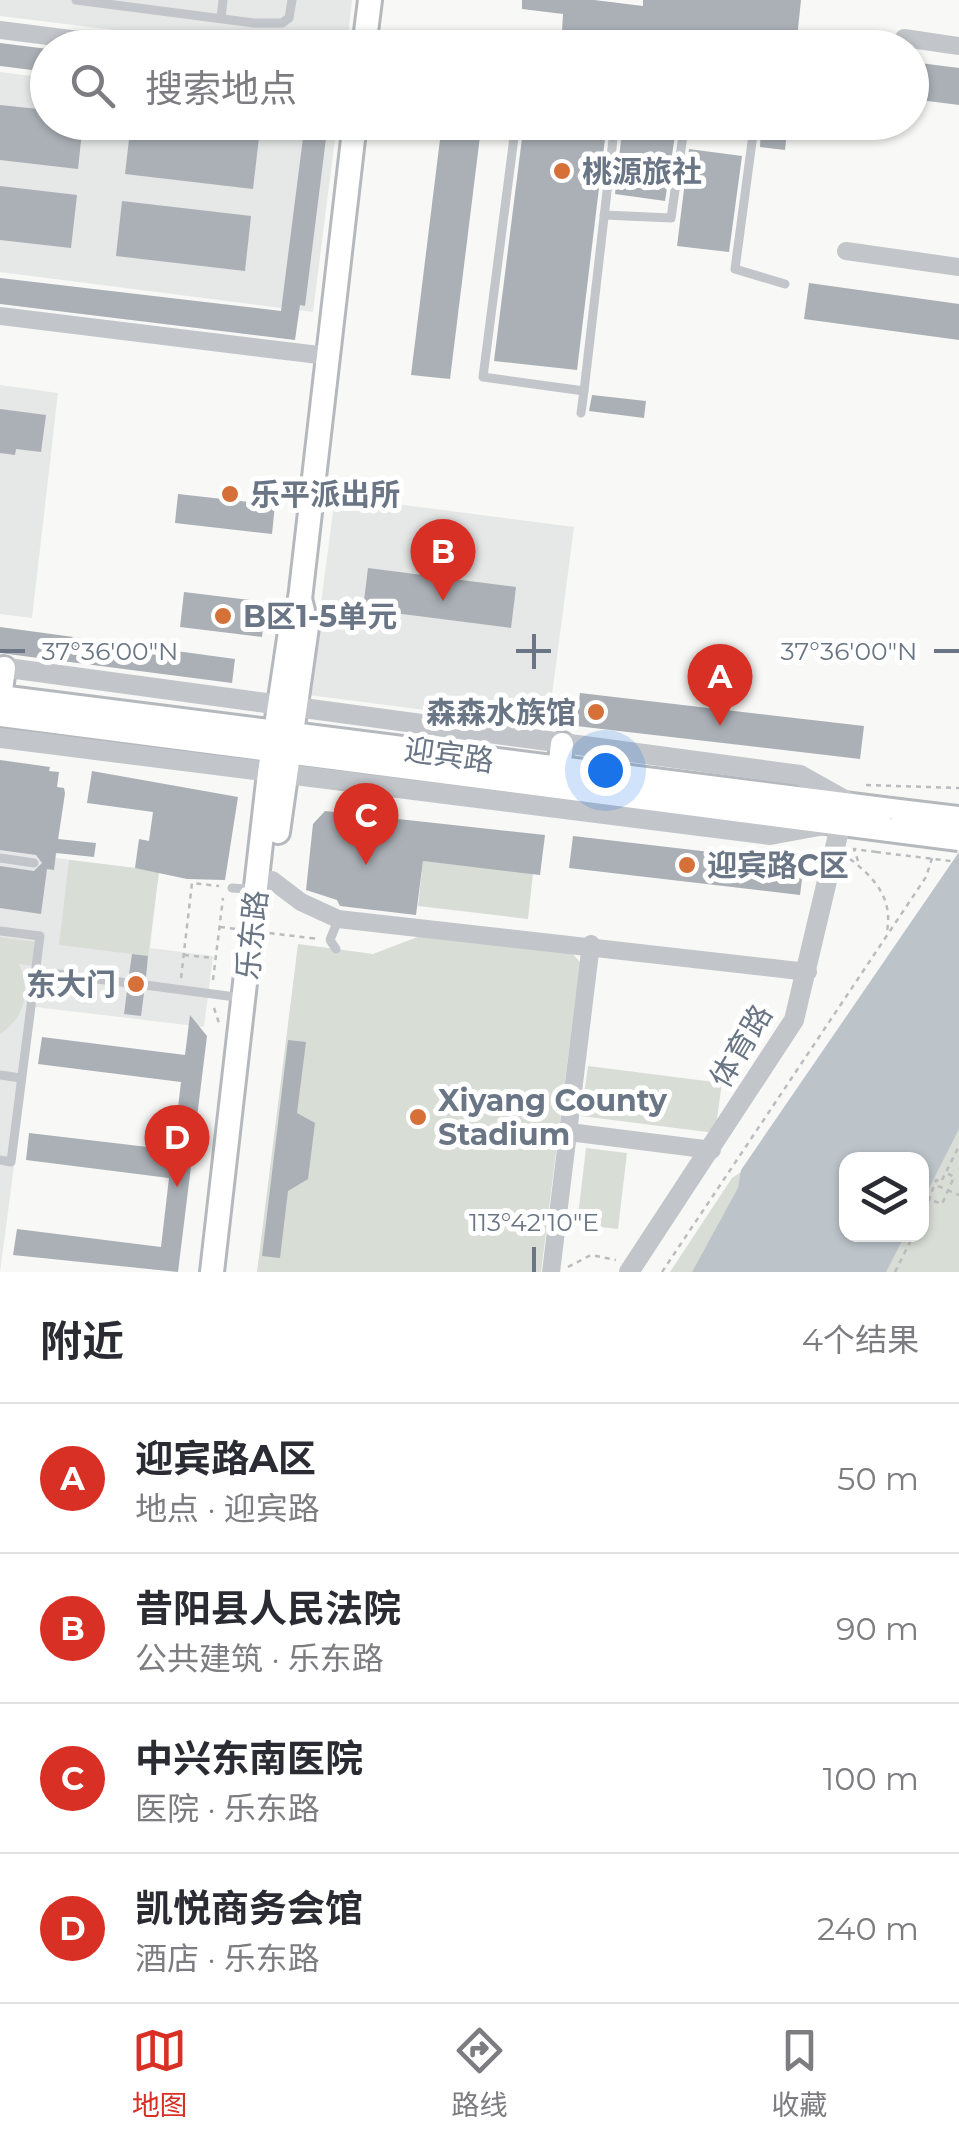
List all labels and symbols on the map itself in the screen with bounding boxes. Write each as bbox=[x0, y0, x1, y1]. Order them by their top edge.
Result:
place label: 桃源旅社 bbox=[582, 153, 702, 190]
marker: 桃源旅社 bbox=[551, 160, 573, 182]
place label: 乐平派出所 bbox=[250, 476, 400, 513]
marker: 乐平派出所 bbox=[219, 483, 241, 505]
pin: B bbox=[410, 518, 476, 601]
place label: B区1-5单元 bbox=[243, 598, 397, 635]
marker: B区1-5单元 bbox=[212, 605, 234, 627]
text: 37°36'00"N bbox=[42, 636, 178, 666]
text: 37°36'00"N bbox=[781, 636, 917, 666]
pin: A bbox=[688, 644, 752, 726]
place label: 森森水族馆 bbox=[426, 694, 576, 731]
marker: 森森水族馆 bbox=[585, 701, 607, 723]
street label: 迎宾路 bbox=[402, 730, 496, 780]
your location bbox=[580, 745, 631, 796]
pin: C bbox=[334, 782, 398, 865]
place label: 迎宾路C区 bbox=[707, 847, 849, 884]
marker: 迎宾路C区 bbox=[676, 854, 698, 876]
street label: 乐东路 bbox=[229, 888, 275, 982]
place label: 东大门 bbox=[26, 966, 116, 1003]
marker: 东大门 bbox=[125, 973, 147, 995]
street label: 体育路 bbox=[702, 998, 780, 1094]
place label: Xiyang County Stadium bbox=[438, 1082, 668, 1153]
pin: D bbox=[144, 1104, 210, 1187]
marker: Xiyang County Stadium bbox=[407, 1106, 429, 1128]
text: 113°42'10"E bbox=[469, 1207, 599, 1237]

